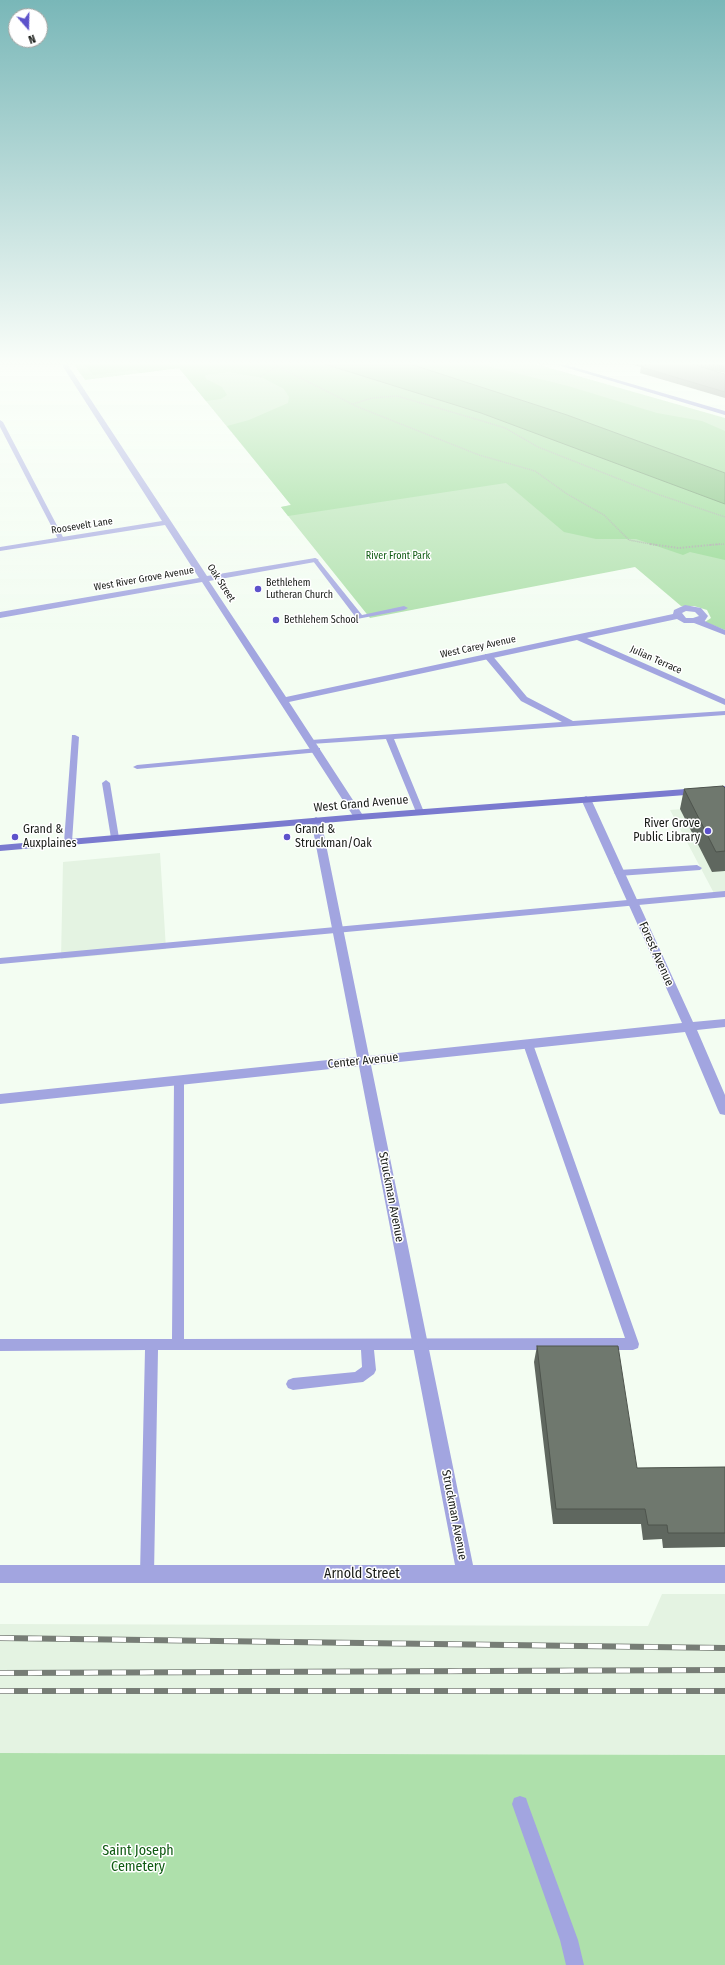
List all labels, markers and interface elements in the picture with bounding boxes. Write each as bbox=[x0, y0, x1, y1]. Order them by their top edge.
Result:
north arrow bbox=[8, 8, 48, 48]
text: N bbox=[27, 32, 37, 46]
street label: Roosevelt Lane bbox=[50, 515, 114, 537]
park label: River Front Park bbox=[366, 550, 430, 562]
street label: Oak Street bbox=[204, 562, 238, 604]
street label: West River Grove Avenue bbox=[93, 564, 195, 594]
place label: Bethlehem Lutheran Church bbox=[266, 577, 333, 600]
marker: Bethlehem Lutheran Church bbox=[253, 584, 263, 594]
place label: Bethlehem School bbox=[284, 614, 358, 626]
marker: Bethlehem School bbox=[271, 615, 281, 625]
street label: West Carey Avenue bbox=[439, 633, 517, 661]
street label: Julian Terrace bbox=[628, 643, 684, 677]
street label: West Grand Avenue bbox=[313, 793, 409, 815]
place label: River Grove Public Library bbox=[633, 817, 700, 845]
place label: Grand & Auxplaines bbox=[23, 823, 77, 851]
place label: Grand & Struckman/Oak bbox=[295, 823, 372, 851]
marker: River Grove Public Library bbox=[703, 826, 713, 836]
marker: Grand & Auxplaines bbox=[10, 832, 20, 842]
marker: Grand & Struckman/Oak bbox=[282, 832, 292, 842]
street label: Forest Avenue bbox=[635, 920, 677, 988]
street label: Center Avenue bbox=[327, 1050, 399, 1072]
street label: Struckman Avenue bbox=[375, 1151, 407, 1243]
street label: Struckman Avenue bbox=[438, 1469, 470, 1561]
street label: Arnold Street bbox=[324, 1566, 400, 1582]
park label: Saint Joseph Cemetery bbox=[102, 1843, 174, 1876]

